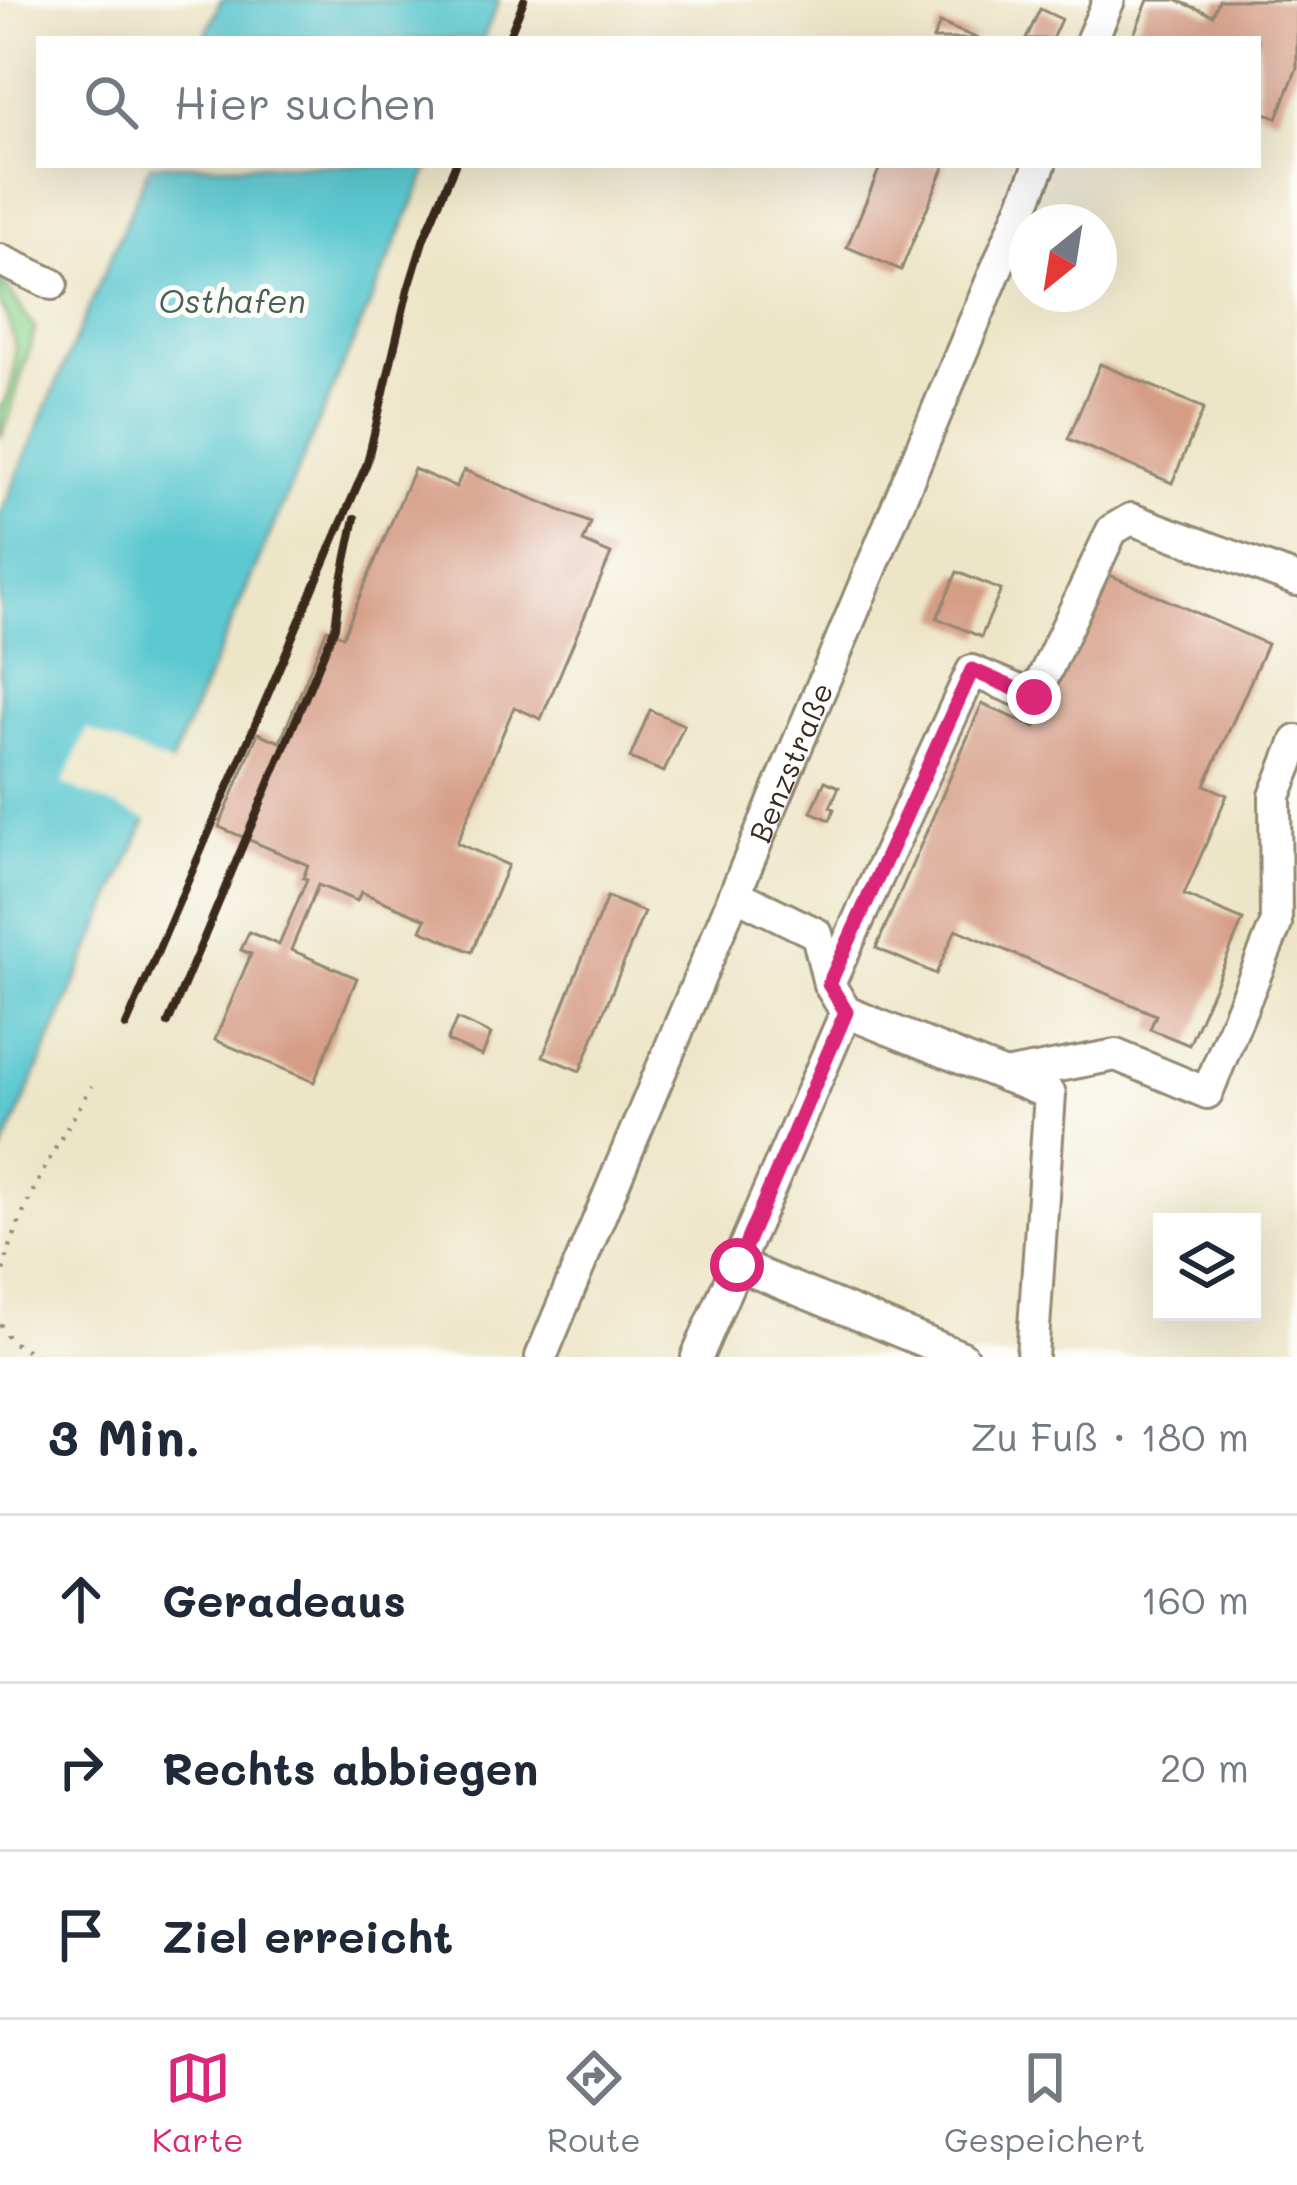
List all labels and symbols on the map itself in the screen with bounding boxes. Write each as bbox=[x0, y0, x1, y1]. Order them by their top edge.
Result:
north arrow bbox=[1009, 204, 1117, 312]
water label: Osthafen bbox=[158, 278, 306, 321]
route end bbox=[1007, 670, 1061, 724]
street label: Benzstraße bbox=[739, 676, 841, 848]
route start bbox=[710, 1238, 764, 1292]

